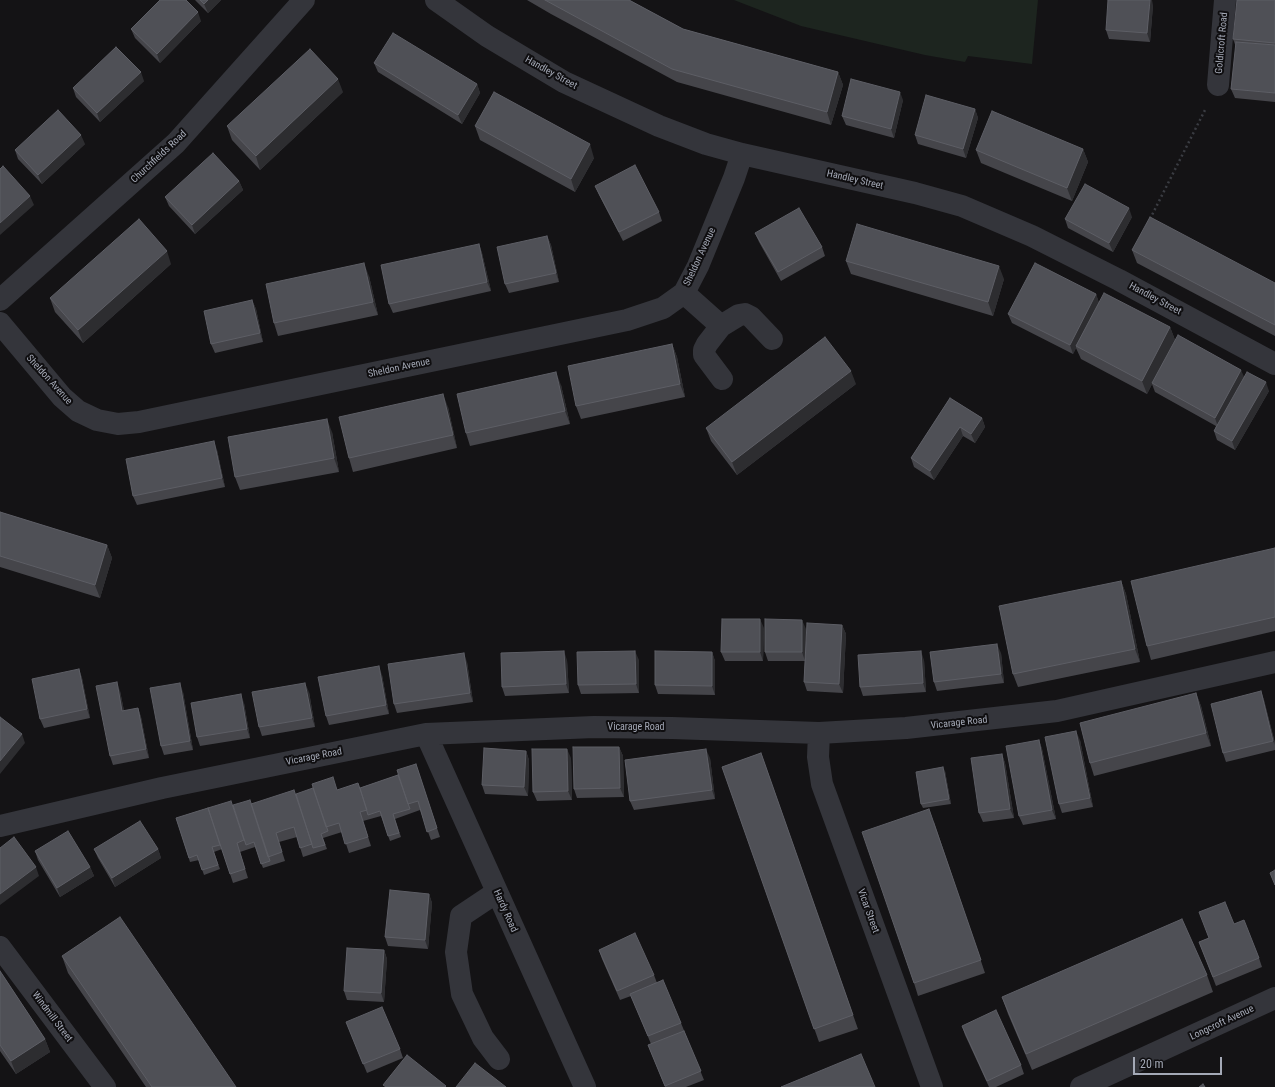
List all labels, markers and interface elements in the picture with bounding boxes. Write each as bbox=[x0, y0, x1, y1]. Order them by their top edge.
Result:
street label: Goldicroft Road bbox=[1213, 12, 1231, 74]
street label: Handley Street bbox=[523, 54, 579, 92]
street label: Churchfields Road bbox=[129, 128, 189, 186]
street label: Handley Street bbox=[826, 168, 884, 192]
street label: Sheldon Avenue bbox=[681, 226, 719, 288]
street label: Handley Street bbox=[1127, 280, 1183, 318]
street label: Sheldon Avenue bbox=[23, 353, 75, 407]
street label: Sheldon Avenue bbox=[367, 356, 431, 380]
street label: Vicarage Road bbox=[930, 714, 988, 732]
street label: Vicarage Road bbox=[608, 721, 664, 733]
street label: Vicarage Road bbox=[285, 746, 343, 768]
street label: Vicar Street bbox=[854, 887, 882, 935]
street label: Hardy Road bbox=[490, 888, 520, 934]
street label: Windmill Street bbox=[29, 989, 75, 1045]
street label: Longcroft Avenue bbox=[1188, 1003, 1256, 1043]
scale bar bbox=[1135, 1049, 1224, 1075]
text: 20 m bbox=[1140, 1057, 1164, 1071]

